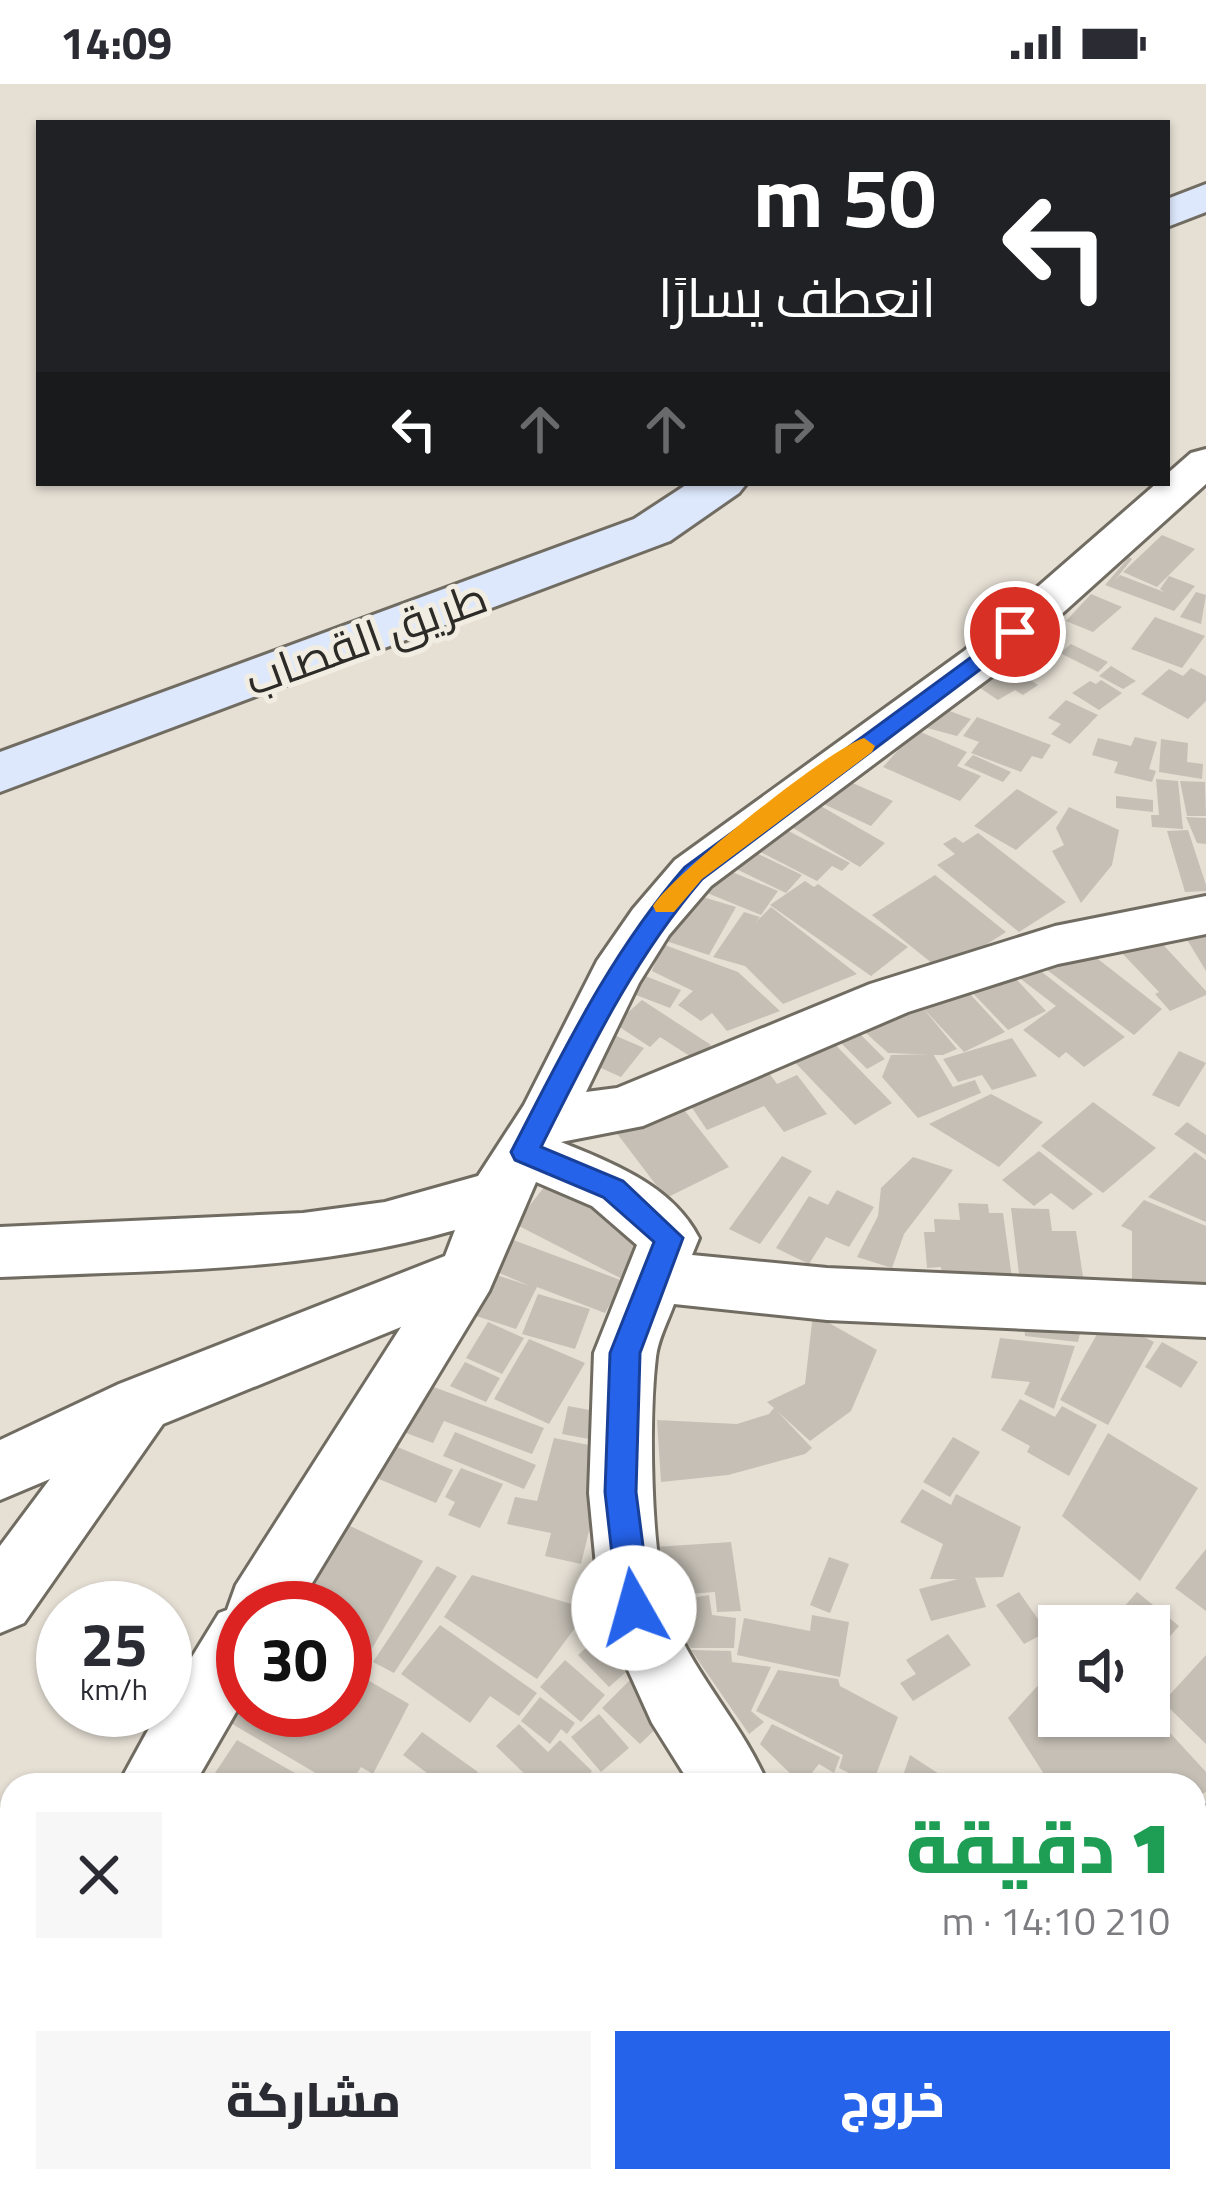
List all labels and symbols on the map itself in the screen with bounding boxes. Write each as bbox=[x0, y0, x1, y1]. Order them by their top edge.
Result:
street label: طريق القصاب bbox=[235, 562, 496, 712]
pin bbox=[964, 581, 1066, 683]
position arrow bbox=[571, 1545, 697, 1671]
speed limit sign: 30 bbox=[216, 1581, 372, 1737]

